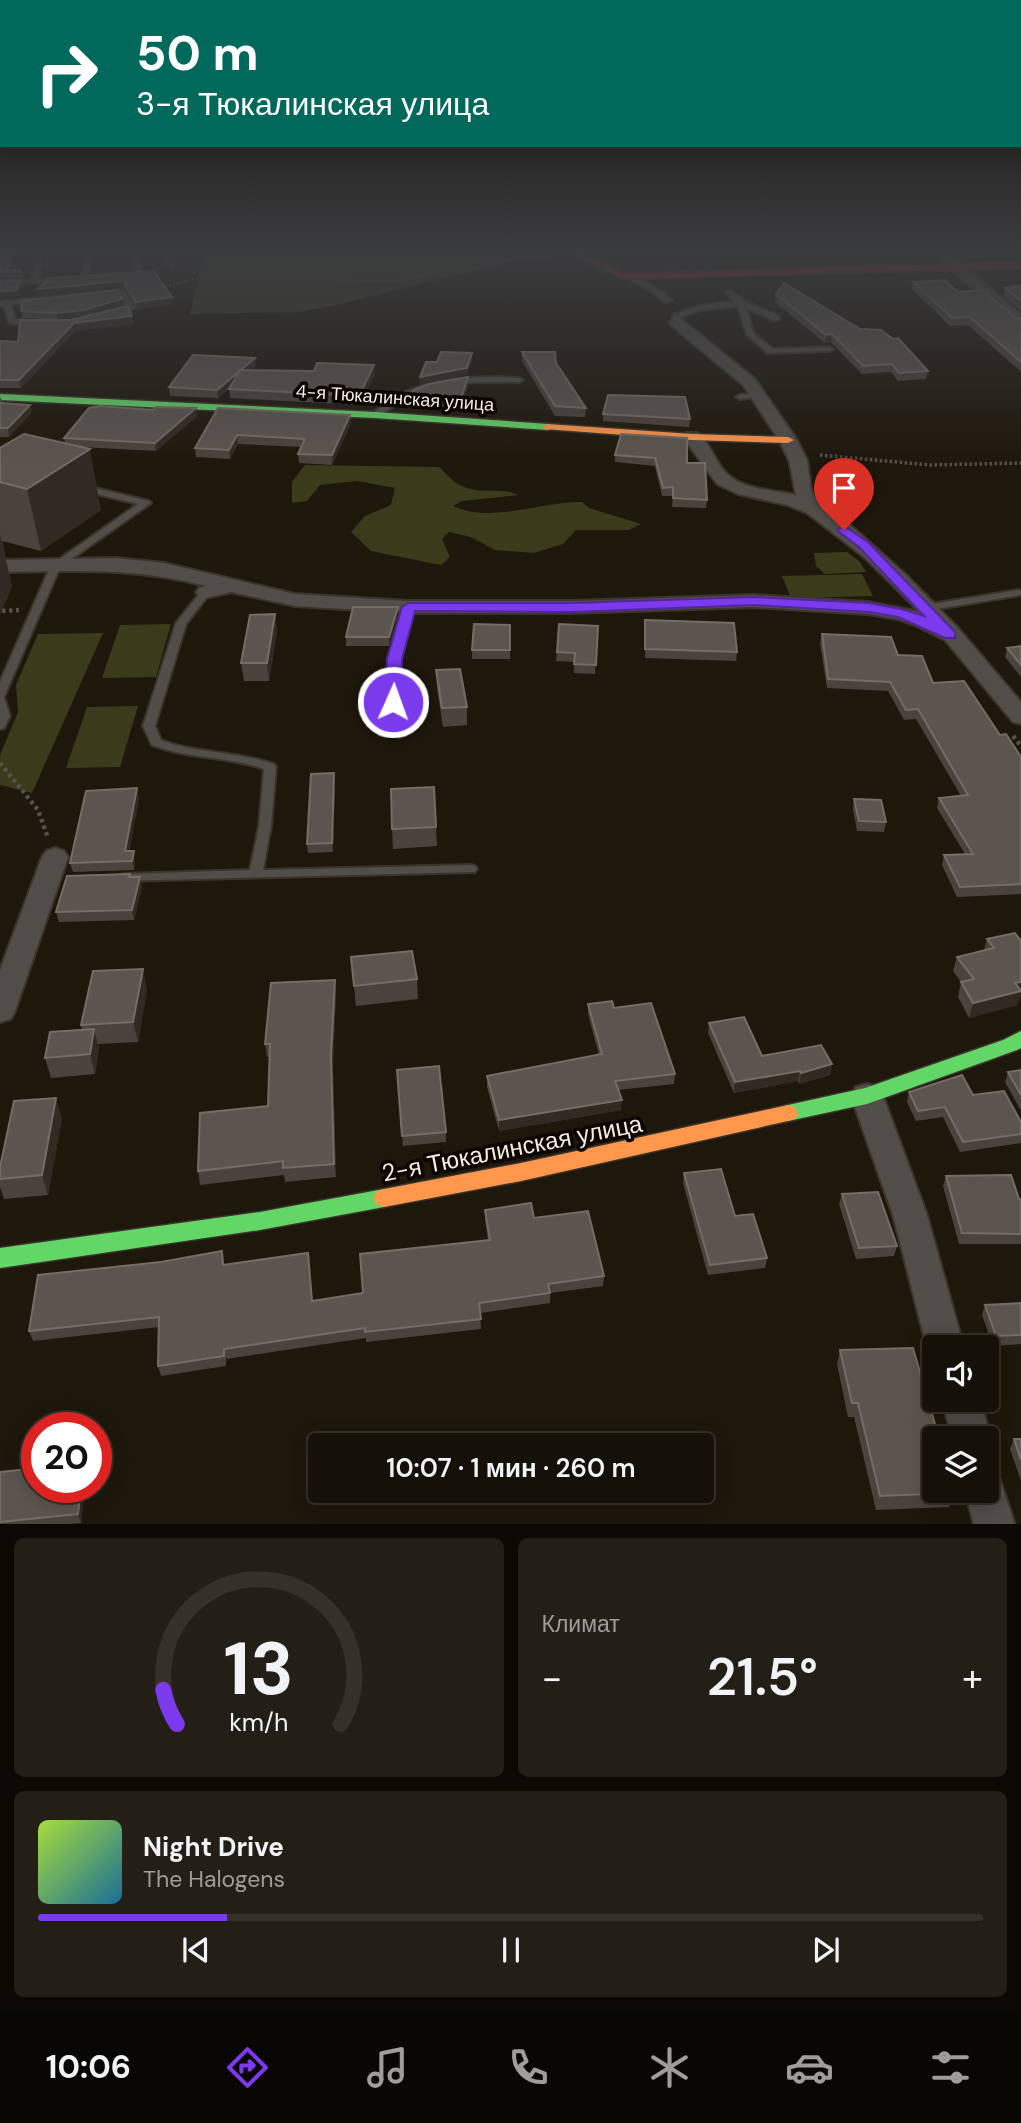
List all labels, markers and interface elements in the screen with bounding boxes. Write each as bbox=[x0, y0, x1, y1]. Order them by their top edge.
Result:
text: 50 m bbox=[136, 21, 259, 85]
icon: right bbox=[21, 28, 112, 119]
text: 3-я Тюкалинская улица bbox=[136, 83, 489, 125]
street label: 4-я Тюкалинская улица bbox=[295, 379, 496, 417]
pin bbox=[814, 458, 874, 530]
icon: arrive bbox=[825, 469, 863, 507]
position arrow bbox=[356, 665, 430, 739]
street label: 2-я Тюкалинская улица bbox=[379, 1107, 645, 1188]
map controls bbox=[922, 1335, 999, 1503]
button: sound bbox=[922, 1335, 999, 1412]
speed limit sign: 20 bbox=[21, 1412, 112, 1503]
button: layers bbox=[922, 1426, 999, 1503]
text: 10:07 · 1 мин · 260 m bbox=[386, 1451, 636, 1485]
text: Климат bbox=[542, 1609, 620, 1639]
text: 13 bbox=[224, 1622, 294, 1717]
text: 21.5° bbox=[707, 1643, 818, 1711]
text: − bbox=[542, 1653, 562, 1703]
text: + bbox=[962, 1653, 983, 1703]
text: km/h bbox=[229, 1705, 288, 1738]
text: Night Drive bbox=[143, 1830, 284, 1864]
text: The Halogens bbox=[143, 1864, 285, 1894]
icon: previous bbox=[177, 1931, 215, 1969]
icon: pause bbox=[492, 1931, 530, 1969]
icon: next bbox=[807, 1931, 845, 1969]
icon: directions bbox=[223, 2043, 272, 2092]
icon: music bbox=[363, 2043, 412, 2092]
icon: phone bbox=[504, 2043, 553, 2092]
icon: climate bbox=[645, 2043, 694, 2092]
icon: car bbox=[785, 2043, 834, 2092]
icon: filters bbox=[926, 2043, 975, 2092]
text: 10:06 bbox=[46, 2046, 131, 2088]

